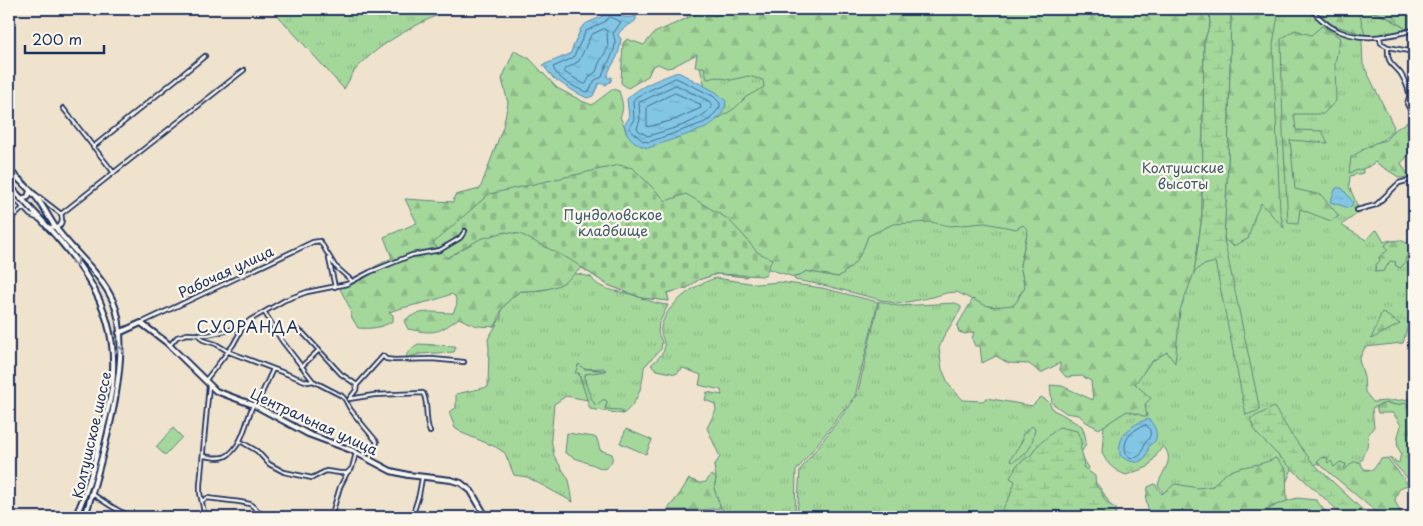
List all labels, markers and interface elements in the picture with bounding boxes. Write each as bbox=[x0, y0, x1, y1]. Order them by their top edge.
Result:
scale bar bbox=[25, 22, 104, 54]
text: 200 m bbox=[32, 27, 82, 50]
park label: Колтушские высоты bbox=[1142, 157, 1224, 194]
park label: Пундоловское кладбище bbox=[563, 204, 663, 241]
street label: Рабочая улица bbox=[175, 240, 277, 303]
one-way arrow bbox=[70, 256, 78, 265]
district label: СУОРАНДА bbox=[197, 314, 299, 338]
one-way arrow bbox=[115, 346, 125, 354]
street label: Колтушское шоссе bbox=[67, 369, 116, 500]
street label: Центральная улица bbox=[247, 383, 381, 460]

